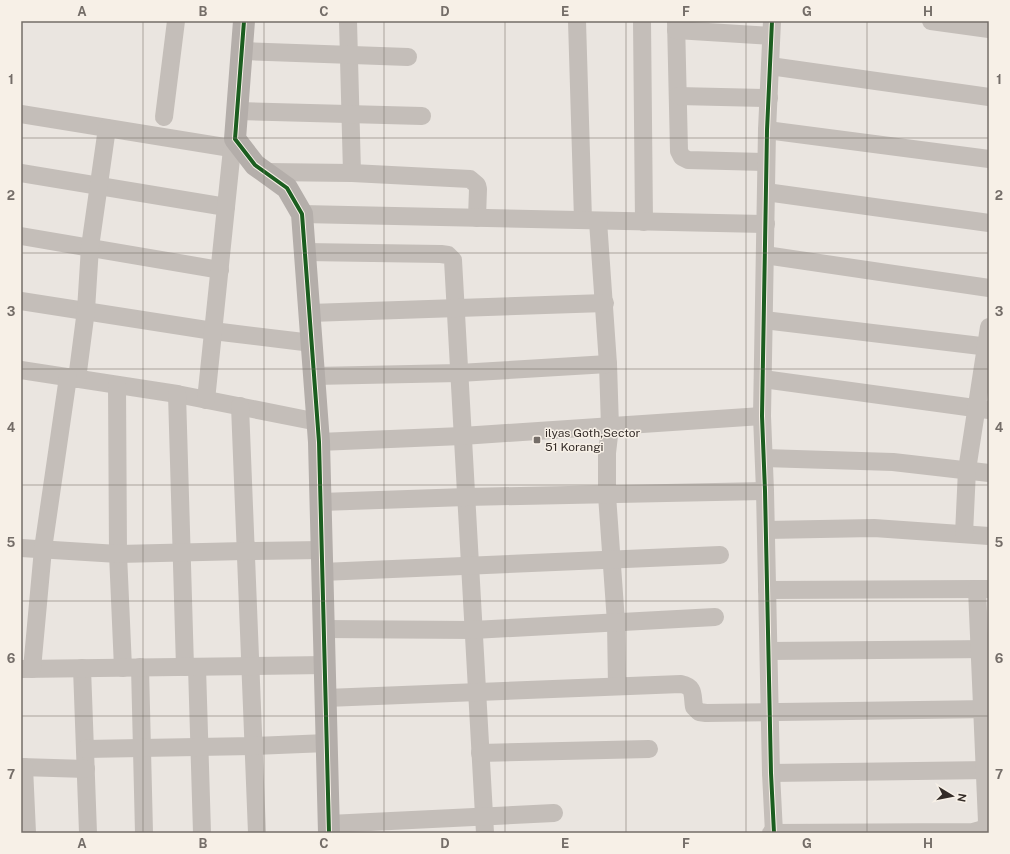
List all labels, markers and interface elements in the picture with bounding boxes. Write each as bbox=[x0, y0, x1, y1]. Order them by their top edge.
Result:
text: A bbox=[77, 4, 87, 19]
text: B bbox=[199, 4, 208, 19]
text: C bbox=[319, 4, 329, 19]
text: D bbox=[440, 4, 450, 19]
text: E bbox=[561, 4, 569, 19]
text: F bbox=[682, 4, 690, 19]
text: G bbox=[802, 4, 812, 19]
text: H bbox=[923, 4, 933, 19]
text: 1 bbox=[8, 72, 14, 87]
text: 1 bbox=[996, 72, 1002, 87]
text: 2 bbox=[7, 188, 15, 203]
text: 2 bbox=[995, 188, 1003, 203]
text: 3 bbox=[7, 304, 16, 319]
text: 3 bbox=[995, 304, 1004, 319]
text: 4 bbox=[7, 420, 16, 435]
text: 4 bbox=[995, 420, 1004, 435]
place label: ilyas Goth,Sector 51 Korangi bbox=[545, 426, 640, 454]
marker: ilyas Goth,Sector 51 Korangi bbox=[532, 435, 542, 445]
text: 5 bbox=[7, 535, 16, 550]
text: 5 bbox=[995, 535, 1004, 550]
text: 6 bbox=[7, 651, 16, 666]
text: 6 bbox=[995, 651, 1004, 666]
text: 7 bbox=[7, 767, 15, 782]
text: 7 bbox=[995, 767, 1003, 782]
north arrow bbox=[932, 776, 972, 816]
text: N bbox=[955, 792, 969, 803]
text: A bbox=[77, 836, 87, 851]
text: B bbox=[199, 836, 208, 851]
text: C bbox=[319, 836, 329, 851]
text: D bbox=[440, 836, 450, 851]
text: E bbox=[561, 836, 569, 851]
text: F bbox=[682, 836, 690, 851]
text: G bbox=[802, 836, 812, 851]
text: H bbox=[923, 836, 933, 851]

